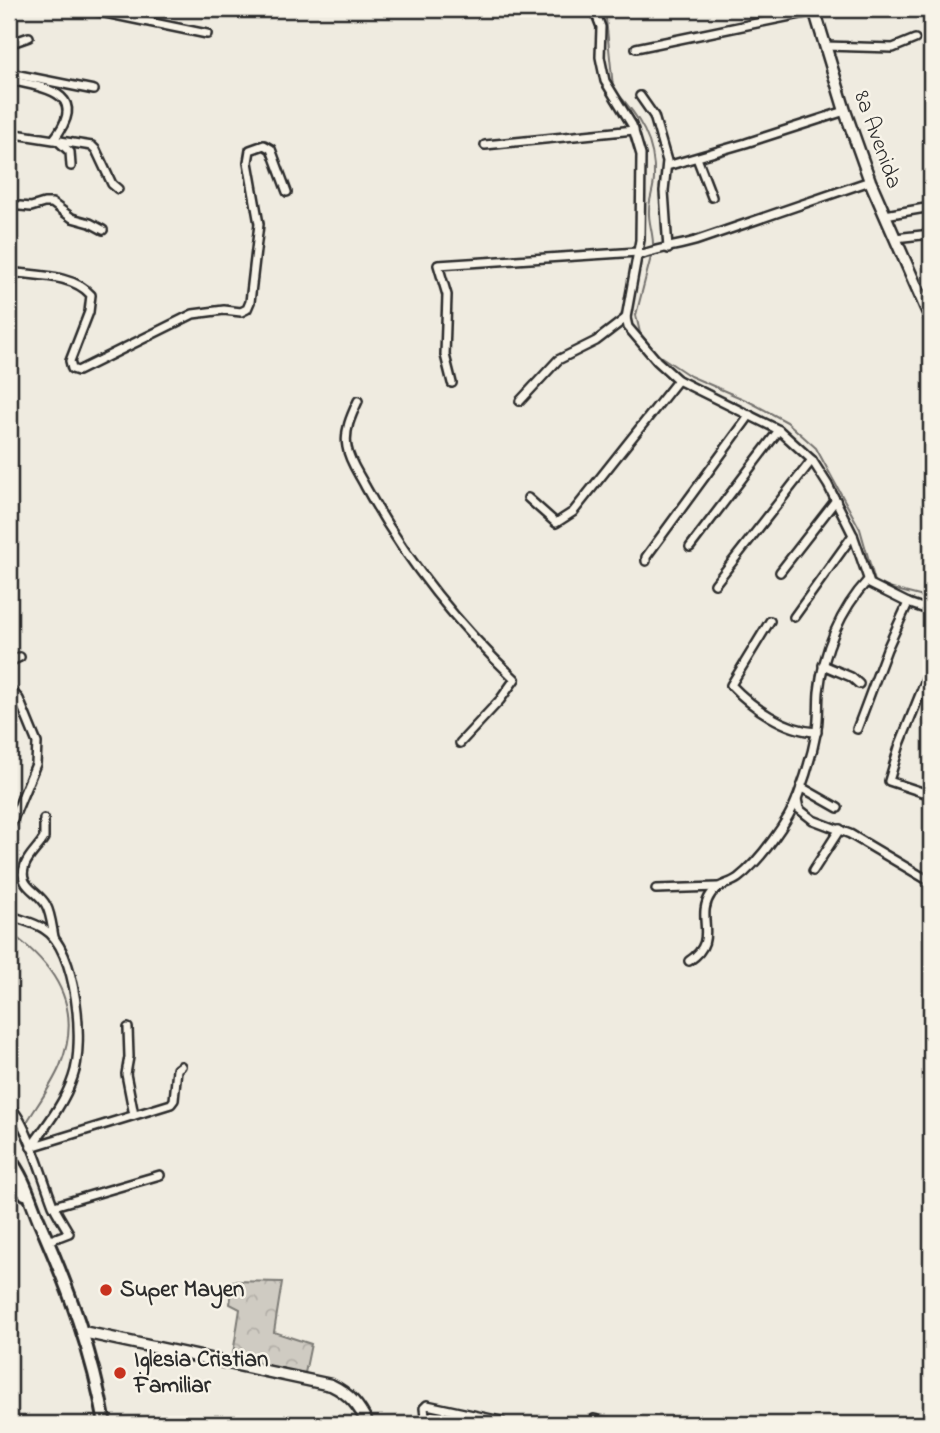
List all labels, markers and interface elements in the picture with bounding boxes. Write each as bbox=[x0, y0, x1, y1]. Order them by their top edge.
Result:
street label: 8a Avenida bbox=[844, 87, 910, 193]
place label: Super Mayen bbox=[120, 1274, 244, 1309]
marker: Super Mayen bbox=[98, 1282, 114, 1298]
place label: Iglesia Cristian Familiar bbox=[133, 1344, 268, 1403]
marker: Iglesia Cristian Familiar bbox=[112, 1365, 128, 1381]

